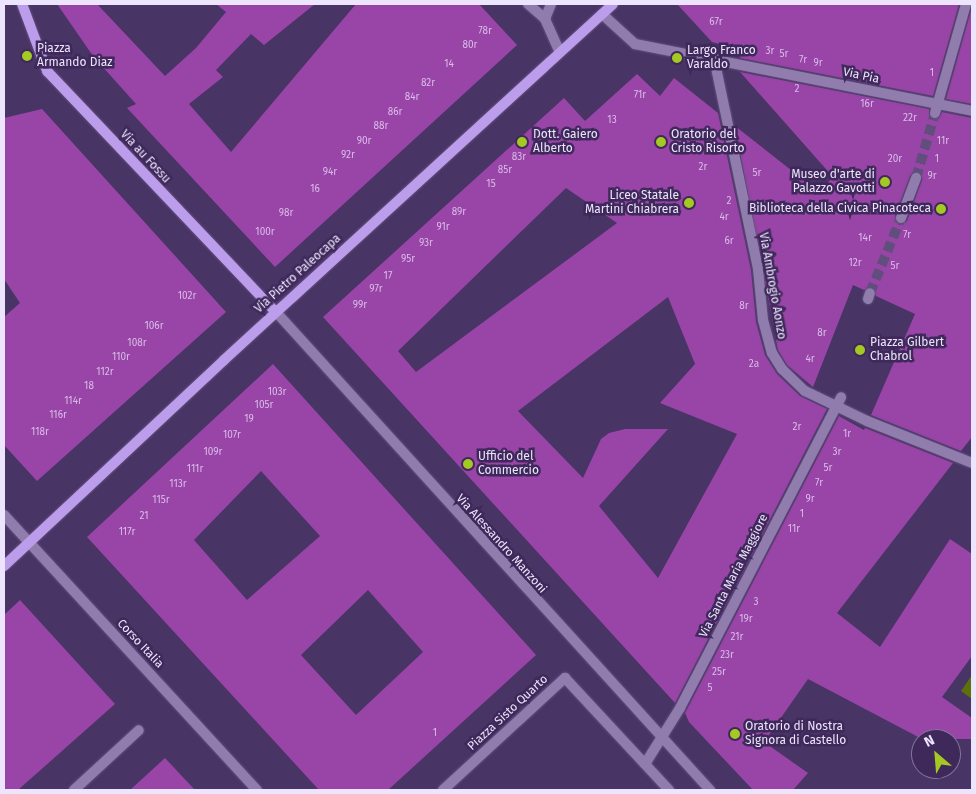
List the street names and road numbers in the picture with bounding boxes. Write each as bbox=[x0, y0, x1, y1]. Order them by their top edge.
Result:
street label: Via Pia bbox=[842, 65, 880, 87]
street label: Via au Fossu bbox=[117, 128, 173, 186]
street label: Via Ambrogio Aonzo bbox=[756, 231, 788, 341]
street label: Via Pietro Paleocapa bbox=[252, 232, 344, 316]
street label: Via Alessandro Manzoni bbox=[453, 492, 549, 596]
street label: Via Santa Maria Maggiore bbox=[697, 512, 771, 640]
street label: Corso Italia bbox=[114, 617, 166, 671]
street label: Piazza Sisto Quarto bbox=[465, 672, 551, 754]

